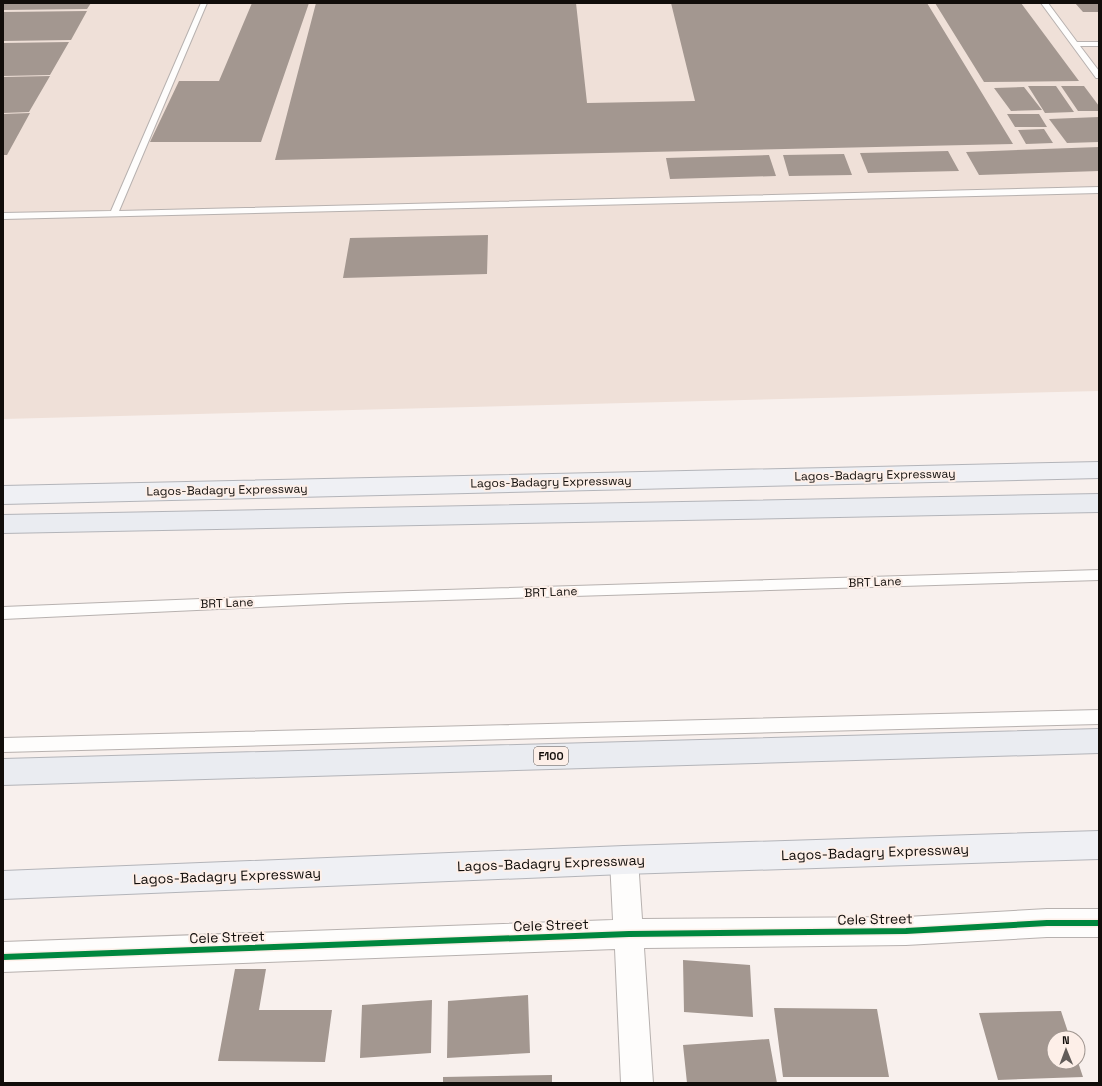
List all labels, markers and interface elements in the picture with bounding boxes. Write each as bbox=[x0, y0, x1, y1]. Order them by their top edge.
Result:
street label: Lagos-Badagry Expressway bbox=[794, 466, 956, 484]
street label: Lagos-Badagry Expressway bbox=[470, 473, 632, 491]
street label: Lagos-Badagry Expressway bbox=[146, 481, 308, 499]
street label: BRT Lane bbox=[848, 573, 902, 591]
street label: BRT Lane bbox=[524, 583, 578, 601]
street label: BRT Lane bbox=[200, 594, 254, 612]
road number: F100 bbox=[534, 747, 568, 765]
street label: Lagos-Badagry Expressway bbox=[781, 840, 969, 864]
street label: Lagos-Badagry Expressway bbox=[457, 851, 645, 875]
street label: Lagos-Badagry Expressway bbox=[133, 864, 321, 888]
street label: Cele Street bbox=[837, 909, 913, 929]
street label: Cele Street bbox=[513, 915, 589, 935]
street label: Cele Street bbox=[189, 927, 265, 947]
north arrow bbox=[1046, 1030, 1086, 1070]
text: N bbox=[1062, 1033, 1070, 1047]

